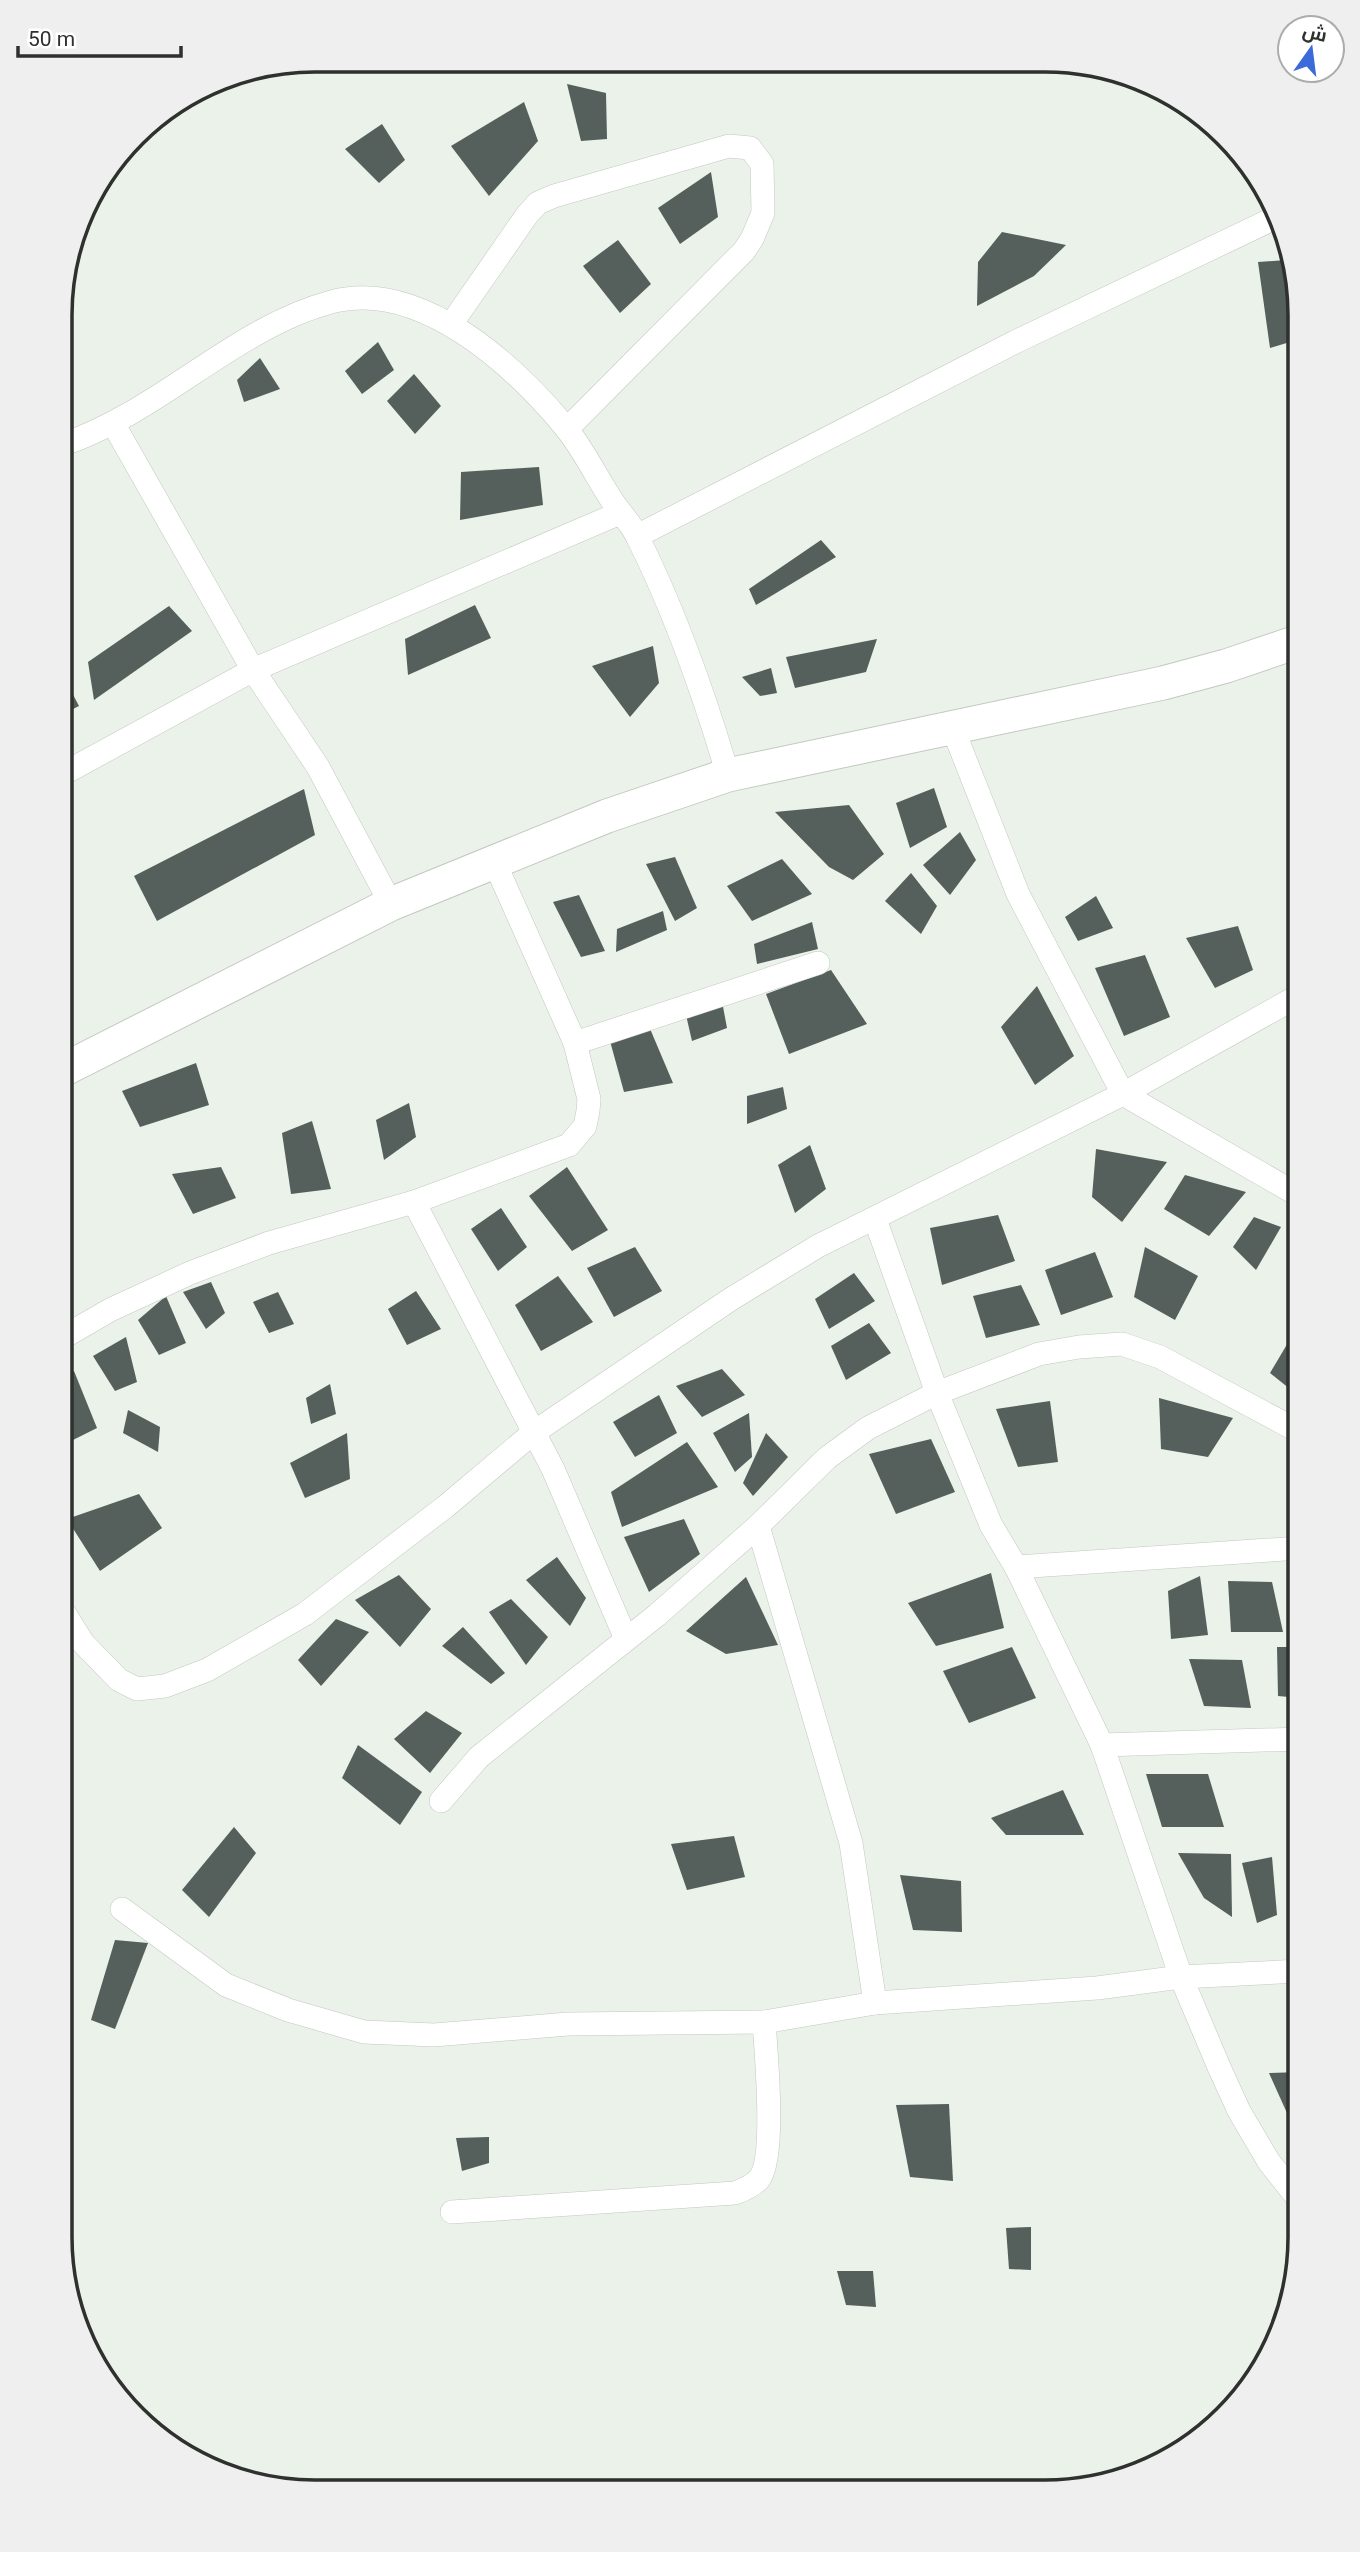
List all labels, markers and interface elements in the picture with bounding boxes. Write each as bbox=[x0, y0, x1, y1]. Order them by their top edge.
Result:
scale bar bbox=[18, 14, 180, 58]
north arrow bbox=[1276, 14, 1346, 84]
text: ش bbox=[1300, 19, 1330, 47]
text: 50 m bbox=[28, 27, 75, 51]

